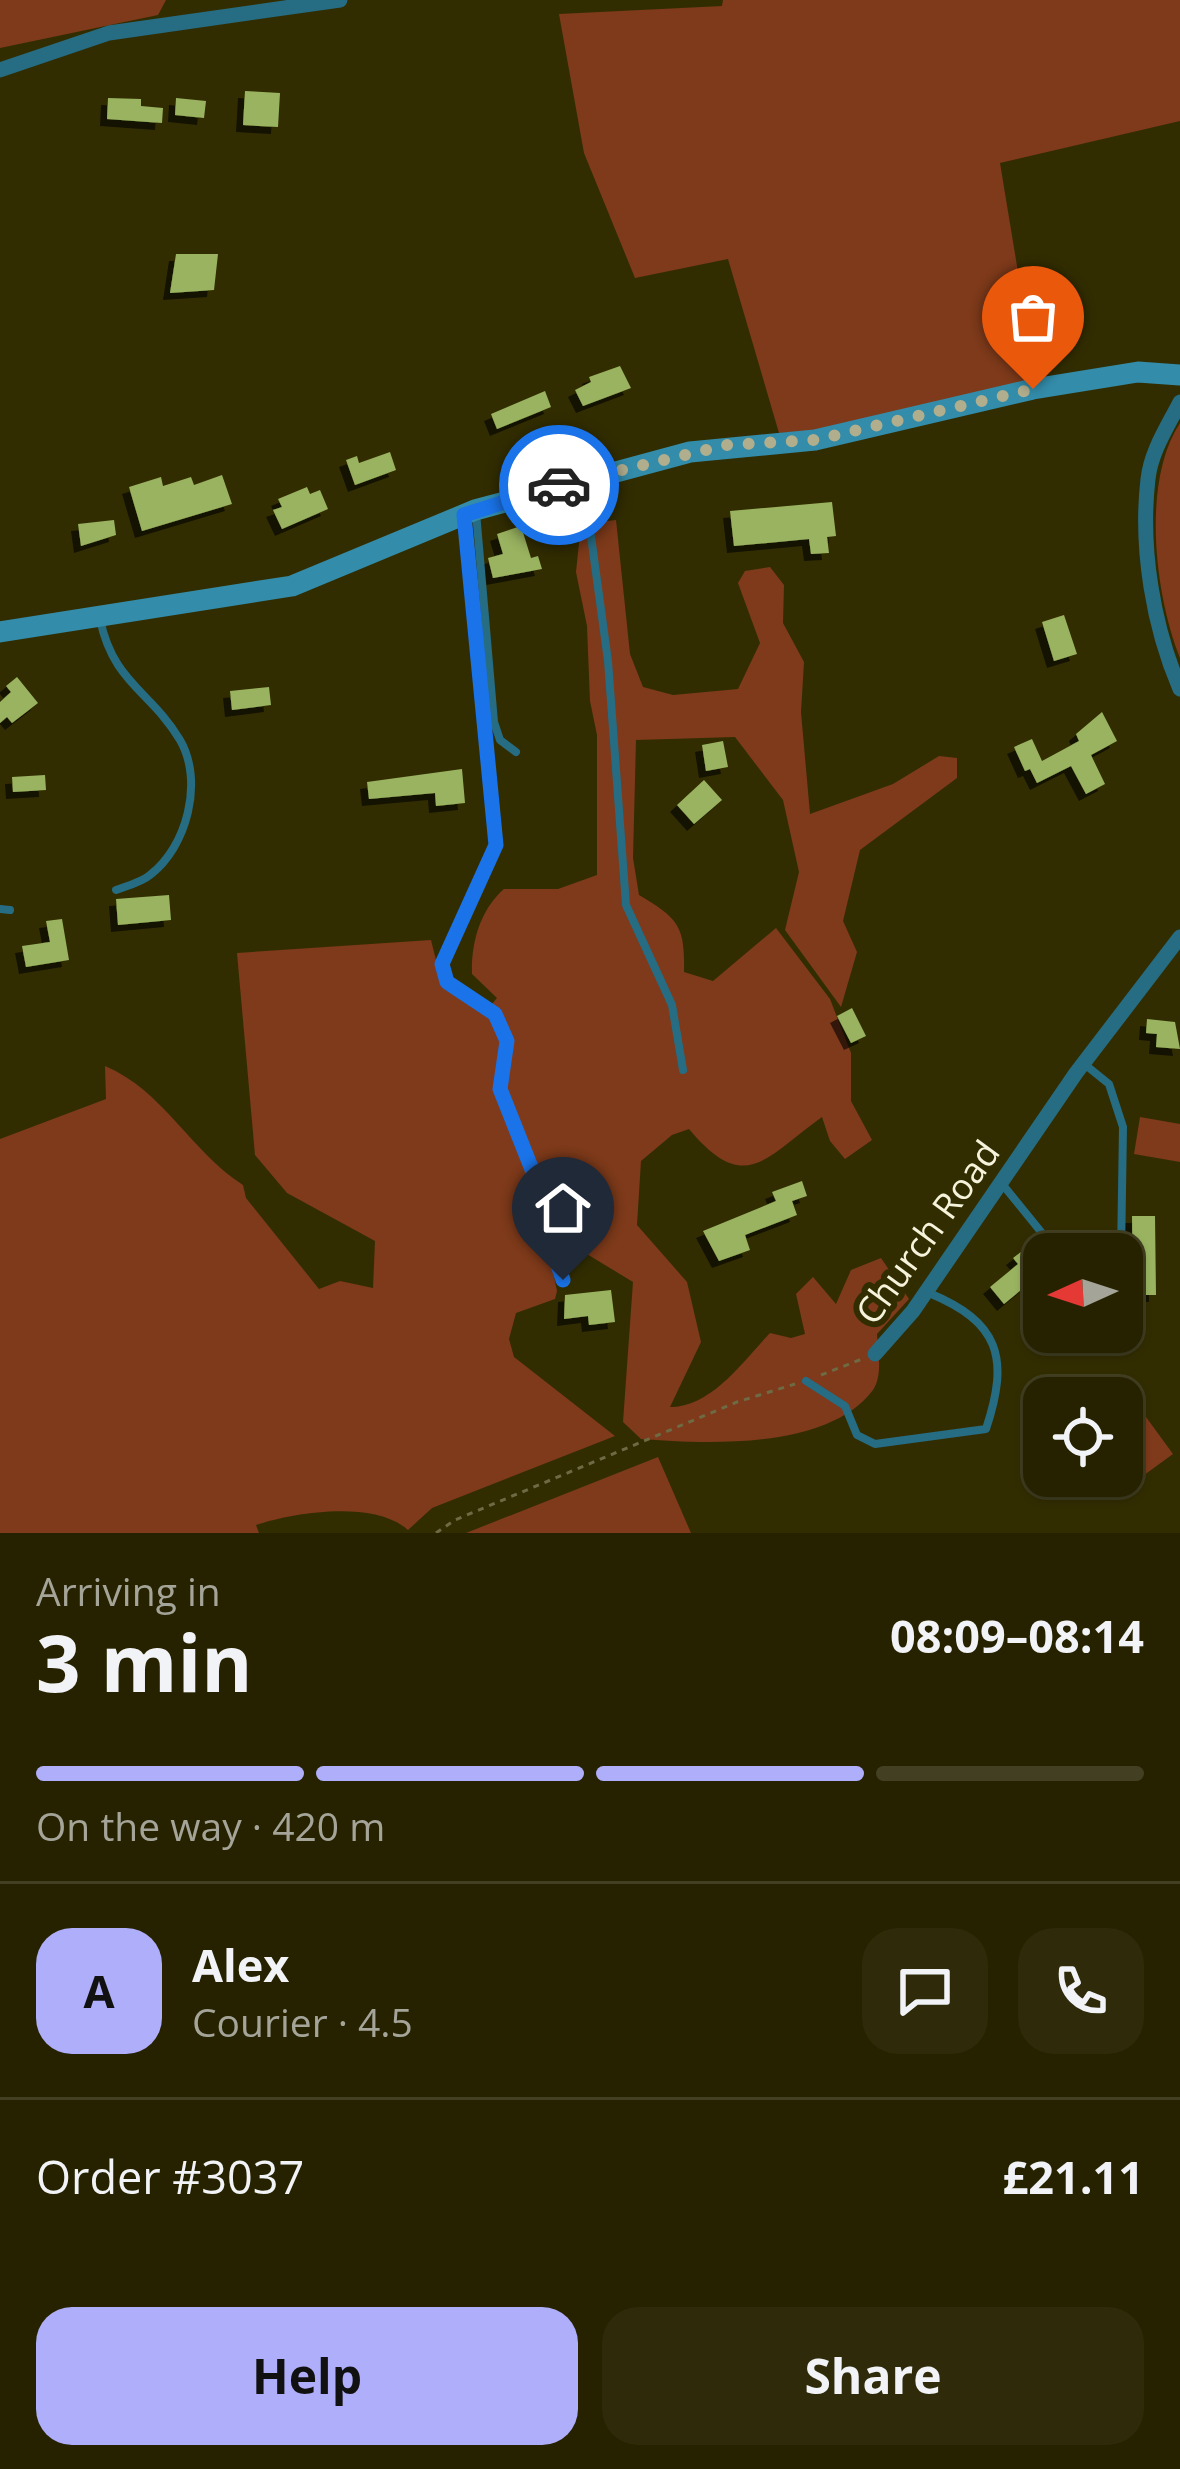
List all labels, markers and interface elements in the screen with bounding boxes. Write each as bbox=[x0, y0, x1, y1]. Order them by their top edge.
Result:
pin bbox=[982, 266, 1084, 389]
icon: bag bbox=[1000, 284, 1066, 350]
courier bbox=[499, 425, 619, 545]
icon: car bbox=[526, 452, 592, 518]
street label: Church Road bbox=[844, 1130, 1010, 1334]
pin bbox=[512, 1157, 614, 1280]
icon: home bbox=[530, 1175, 596, 1241]
north arrow bbox=[1023, 1233, 1143, 1353]
map controls bbox=[1023, 1233, 1143, 1497]
button: locate bbox=[1023, 1377, 1143, 1497]
text: Arriving in bbox=[36, 1564, 221, 1617]
text: 08:09–08:14 bbox=[890, 1605, 1144, 1666]
text: 3 min bbox=[36, 1609, 253, 1715]
text: On the way · 420 m bbox=[36, 1799, 385, 1852]
button: chat bbox=[862, 1928, 988, 2054]
button: phone bbox=[1018, 1928, 1144, 2054]
text: Alex bbox=[192, 1934, 289, 1995]
text: A bbox=[83, 1960, 115, 2021]
text: Courier · 4.5 bbox=[192, 1995, 413, 2048]
text: Order #3037 bbox=[36, 2146, 304, 2207]
text: £21.11 bbox=[1003, 2146, 1144, 2207]
button: Help bbox=[36, 2307, 578, 2445]
button: Share bbox=[602, 2307, 1144, 2445]

